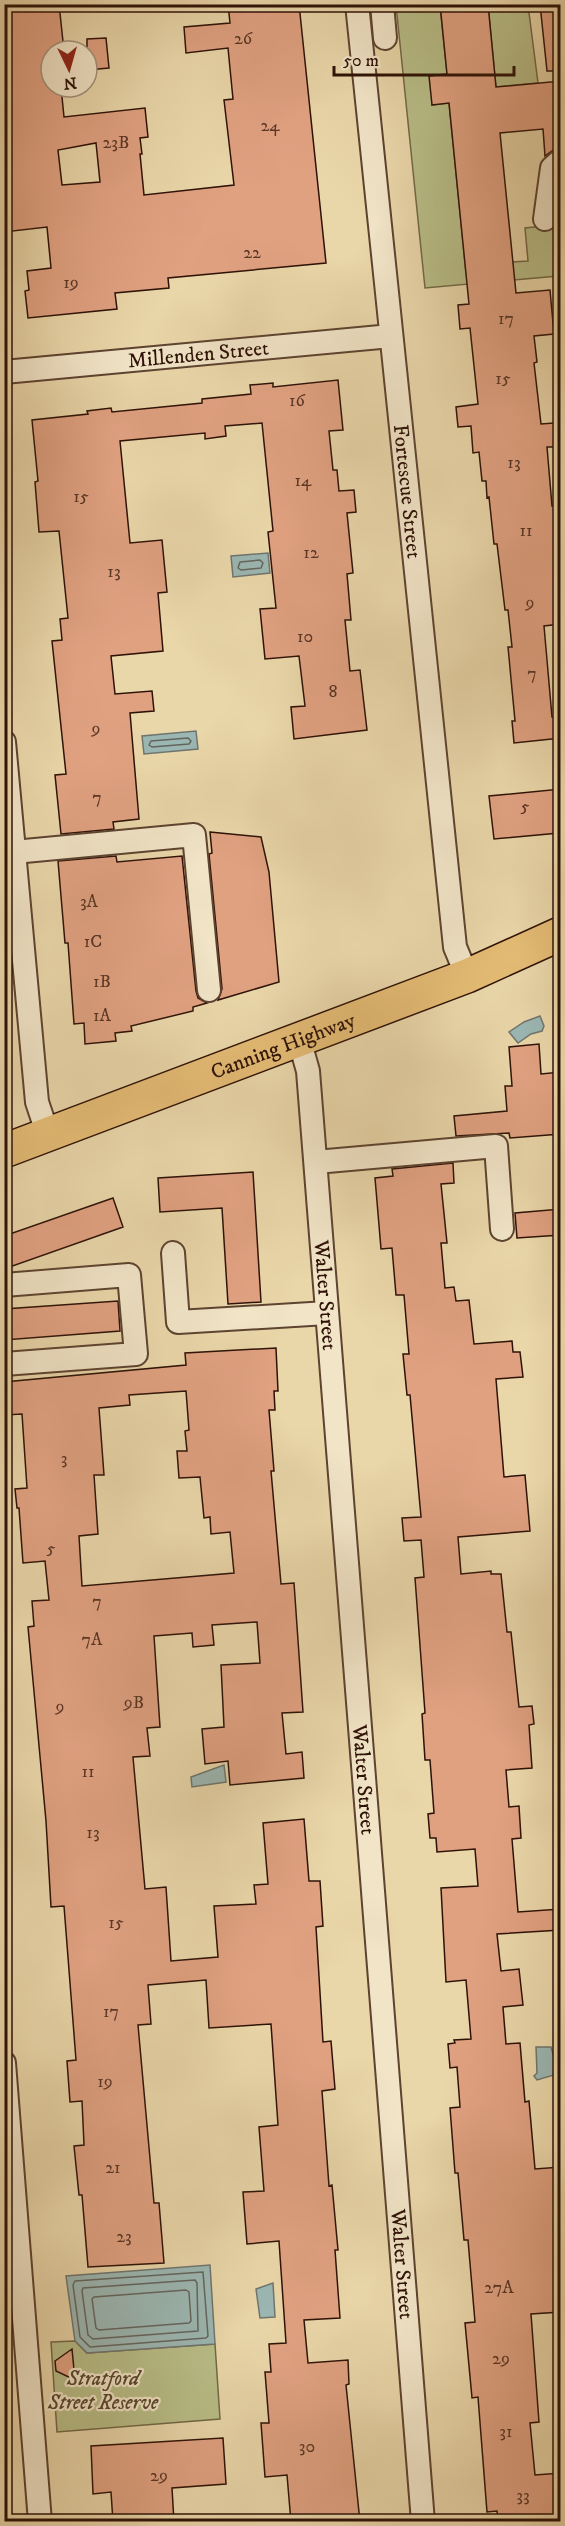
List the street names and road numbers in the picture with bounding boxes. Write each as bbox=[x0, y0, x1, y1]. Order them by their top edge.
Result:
street label: Millenden Street bbox=[127, 335, 270, 374]
street label: Fortescue Street bbox=[387, 423, 427, 560]
street label: Canning Highway bbox=[207, 1007, 360, 1086]
street label: Walter Street bbox=[307, 1238, 342, 1352]
street label: Walter Street bbox=[346, 1722, 381, 1836]
street label: Walter Street bbox=[384, 2207, 419, 2321]

